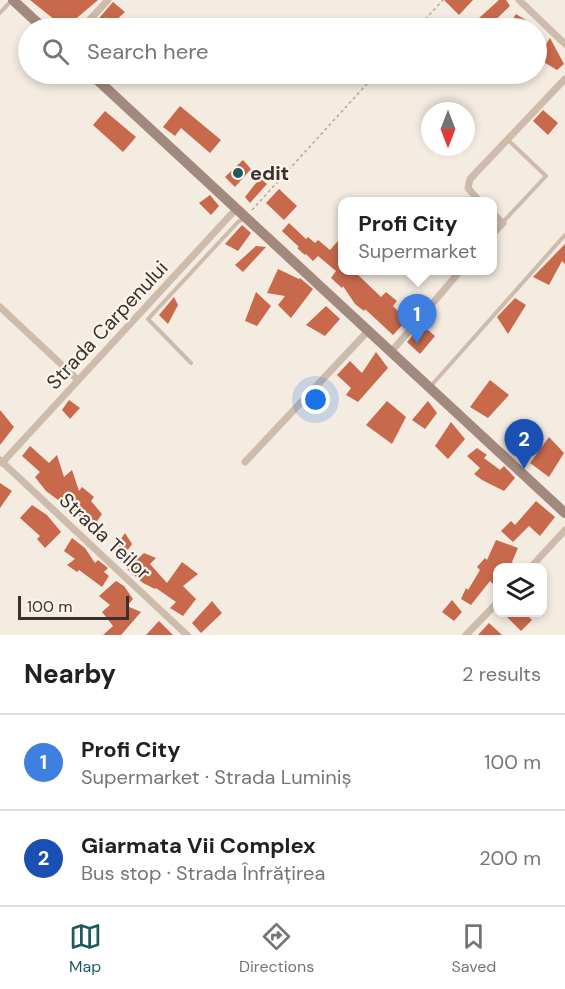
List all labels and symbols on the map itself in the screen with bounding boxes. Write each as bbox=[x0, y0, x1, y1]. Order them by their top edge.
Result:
north arrow bbox=[421, 102, 475, 156]
place label: edit bbox=[250, 160, 289, 186]
marker: edit bbox=[231, 166, 245, 180]
street label: Strada Carpenului bbox=[41, 255, 173, 395]
pin: 1 bbox=[398, 294, 436, 344]
your location bbox=[301, 385, 330, 414]
pin: 2 bbox=[504, 420, 544, 469]
street label: Strada Teilor bbox=[54, 487, 156, 585]
scale bar bbox=[18, 593, 129, 620]

